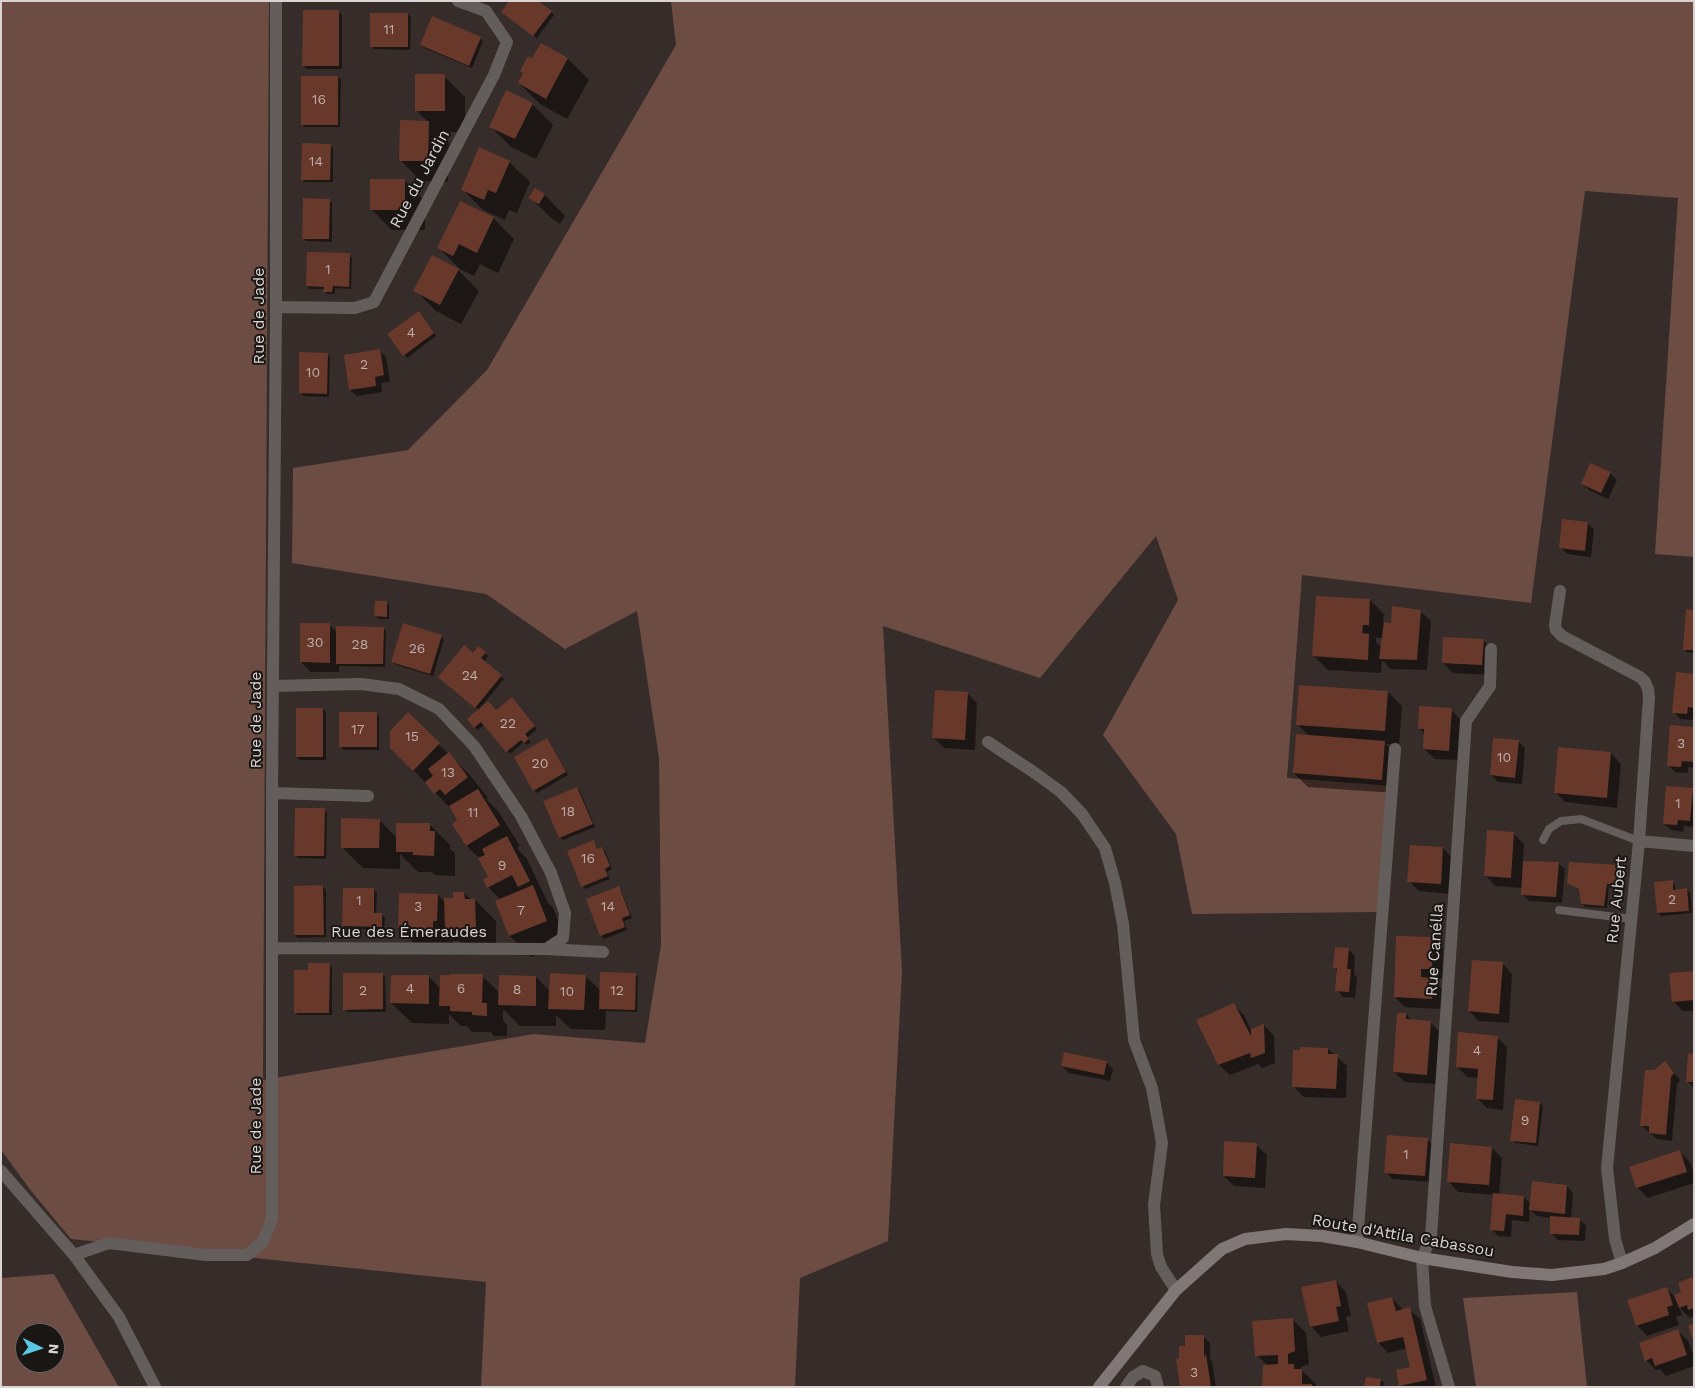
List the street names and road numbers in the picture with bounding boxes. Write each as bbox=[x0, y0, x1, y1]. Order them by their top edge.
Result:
street label: Rue du Jardin bbox=[386, 127, 454, 231]
street label: Rue de Jade bbox=[249, 268, 269, 364]
street label: Rue de Jade bbox=[246, 672, 266, 768]
street label: Rue Aubert bbox=[1603, 856, 1631, 944]
street label: Rue Canélla bbox=[1422, 903, 1448, 997]
street label: Rue des Émeraudes bbox=[331, 922, 487, 942]
street label: Rue de Jade bbox=[246, 1078, 266, 1174]
street label: Route d'Attila Cabassou bbox=[1310, 1210, 1496, 1262]

